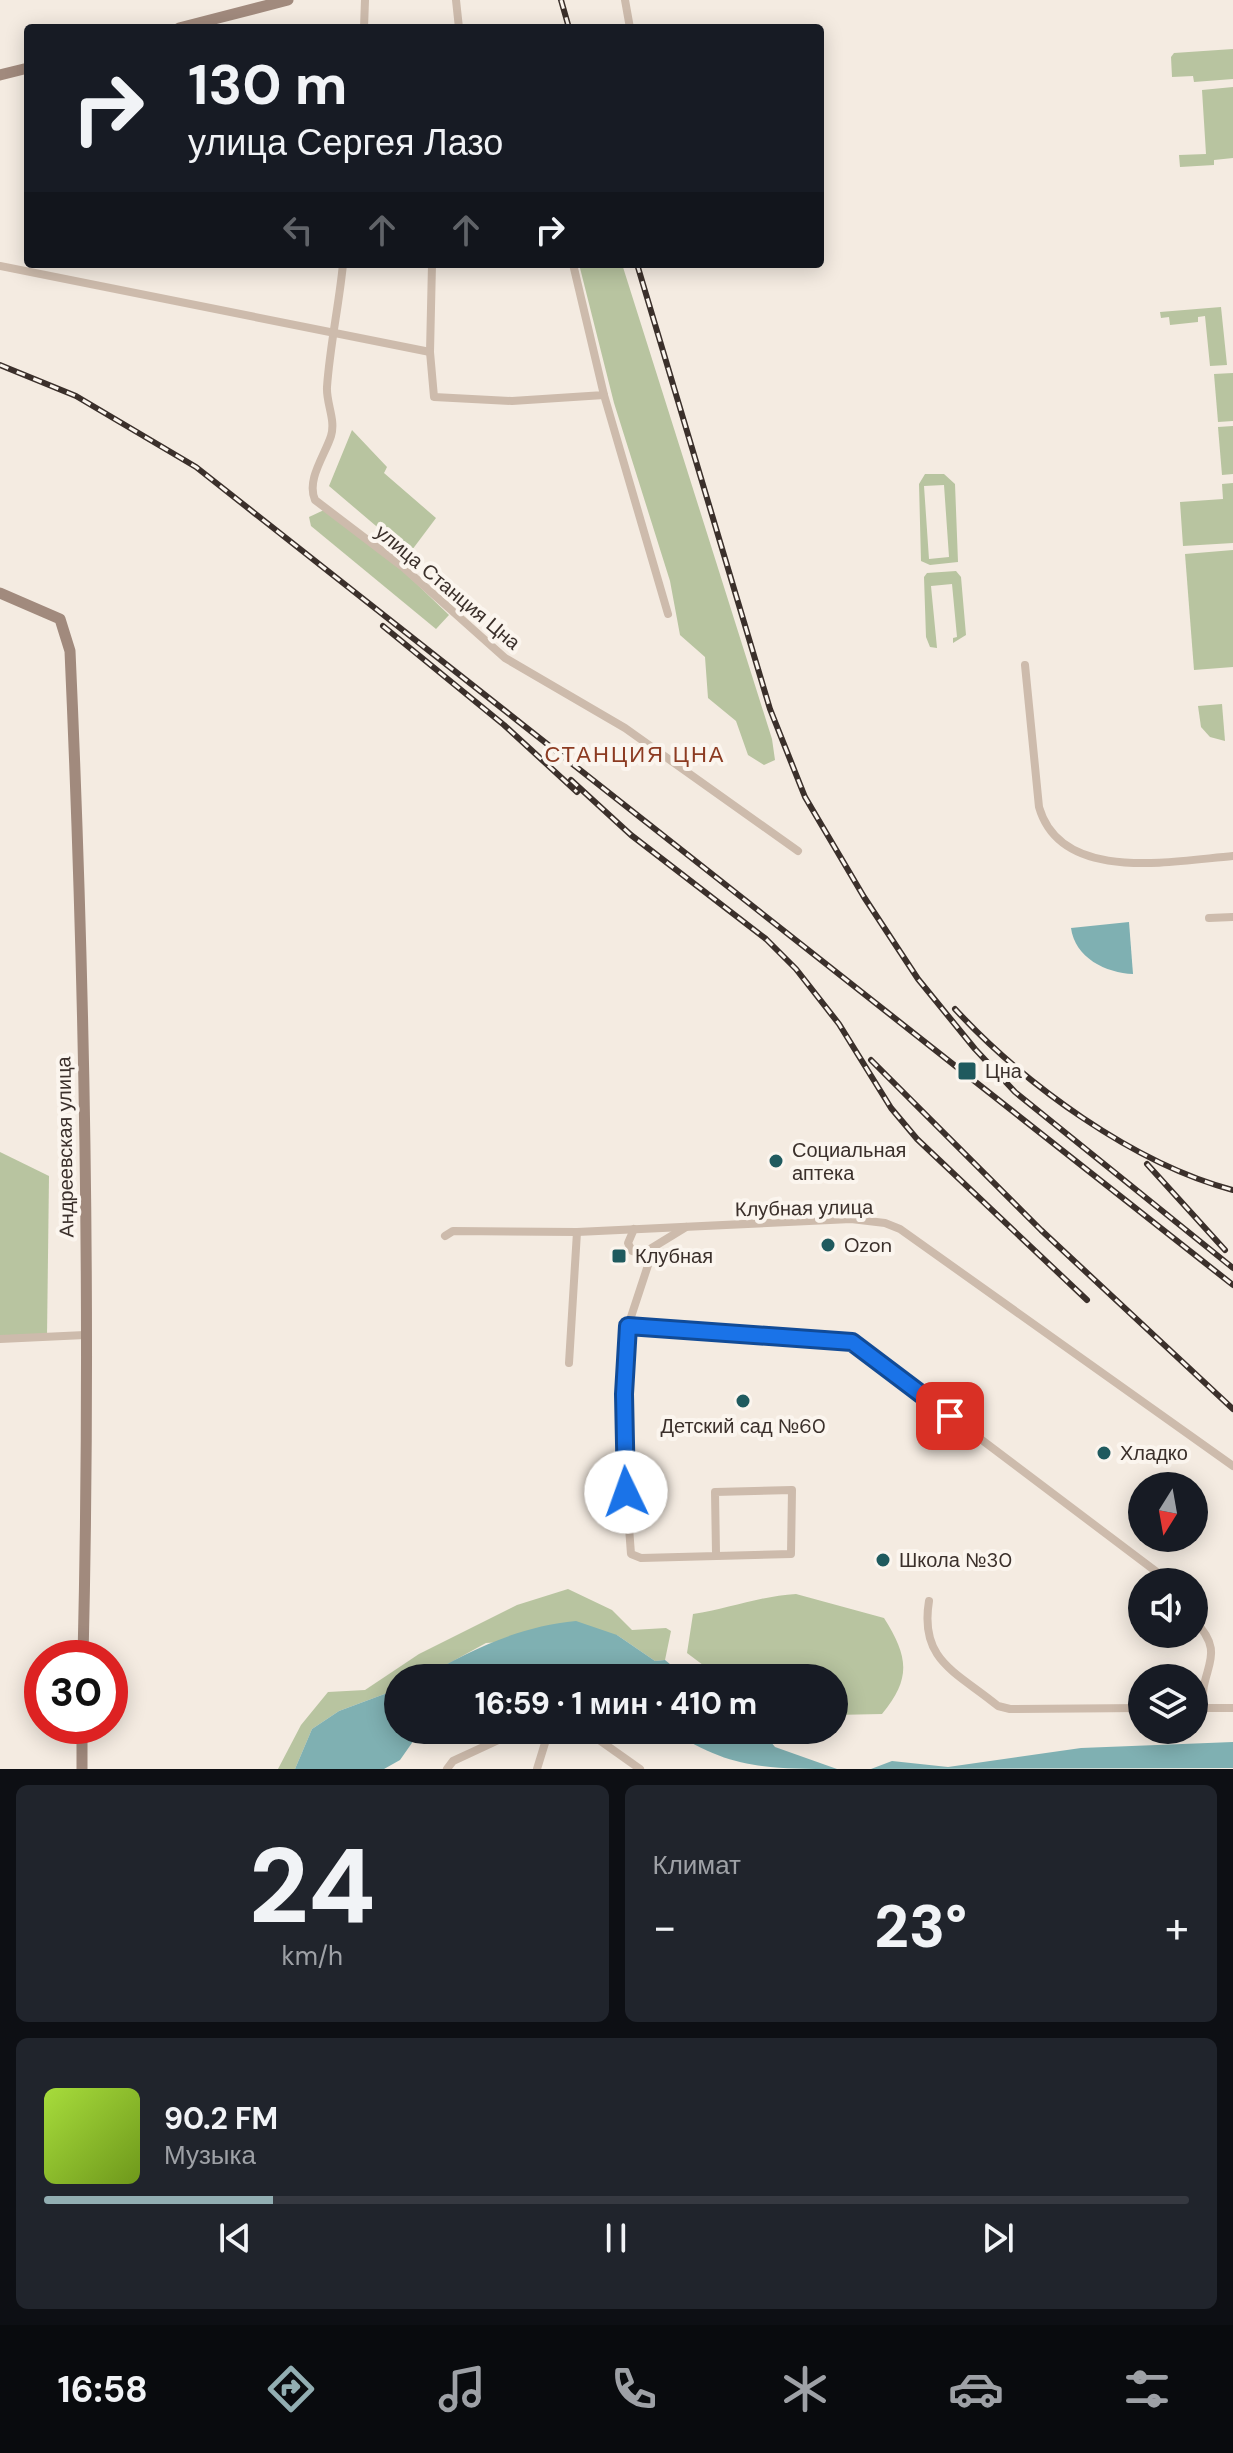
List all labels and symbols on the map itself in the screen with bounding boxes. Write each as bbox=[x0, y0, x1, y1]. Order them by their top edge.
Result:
street label: улица Станция Цна bbox=[370, 519, 527, 656]
district label: СТАНЦИЯ ЦНА bbox=[544, 740, 726, 769]
street label: Андреевская улица bbox=[50, 1055, 80, 1238]
place label: Цна bbox=[985, 1058, 1023, 1084]
marker: Цна bbox=[956, 1060, 978, 1082]
place label: Социальная аптека bbox=[792, 1137, 906, 1186]
marker: Социальная аптека bbox=[767, 1152, 785, 1170]
street label: Клубная улица bbox=[735, 1194, 874, 1222]
place label: Ozon bbox=[844, 1232, 892, 1258]
marker: Ozon bbox=[819, 1236, 837, 1254]
place label: Клубная bbox=[635, 1243, 713, 1269]
marker: Клубная bbox=[610, 1247, 628, 1265]
pin bbox=[916, 1382, 984, 1450]
marker: Детский сад №60 bbox=[734, 1392, 752, 1410]
place label: Детский сад №60 bbox=[660, 1413, 826, 1439]
place label: Хладко bbox=[1120, 1440, 1188, 1466]
marker: Хладко bbox=[1095, 1444, 1113, 1462]
position arrow bbox=[584, 1450, 668, 1534]
north arrow bbox=[1128, 1472, 1208, 1552]
place label: Школа №30 bbox=[899, 1547, 1012, 1573]
marker: Школа №30 bbox=[874, 1551, 892, 1569]
speed limit sign: 30 bbox=[24, 1640, 128, 1744]

